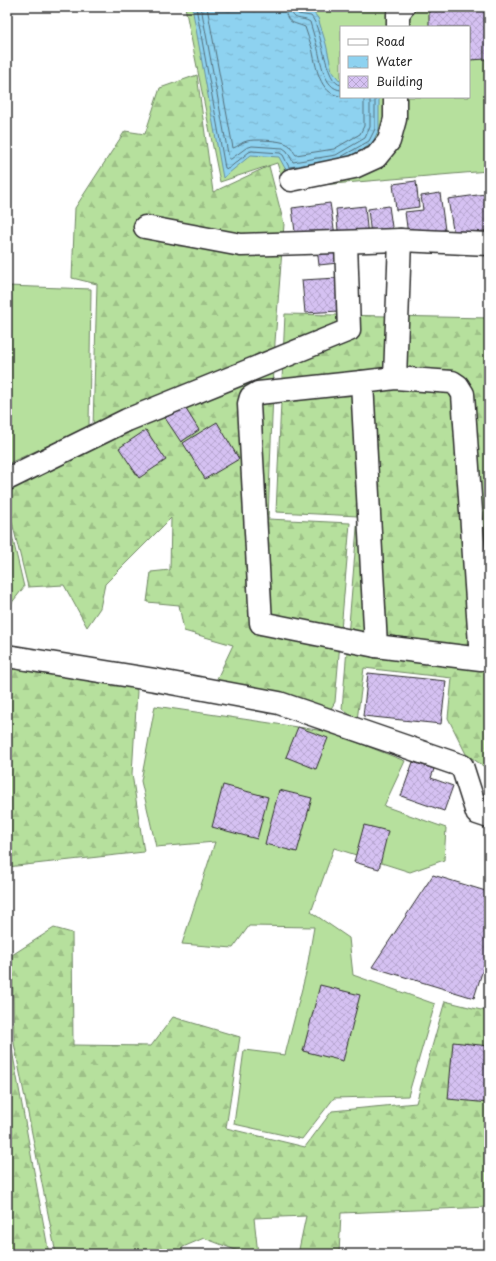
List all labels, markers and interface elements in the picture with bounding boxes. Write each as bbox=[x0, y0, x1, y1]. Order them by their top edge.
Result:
legend bbox=[340, 26, 470, 98]
text: Road bbox=[376, 32, 405, 50]
text: Water bbox=[376, 52, 413, 70]
text: Building bbox=[376, 72, 423, 90]

